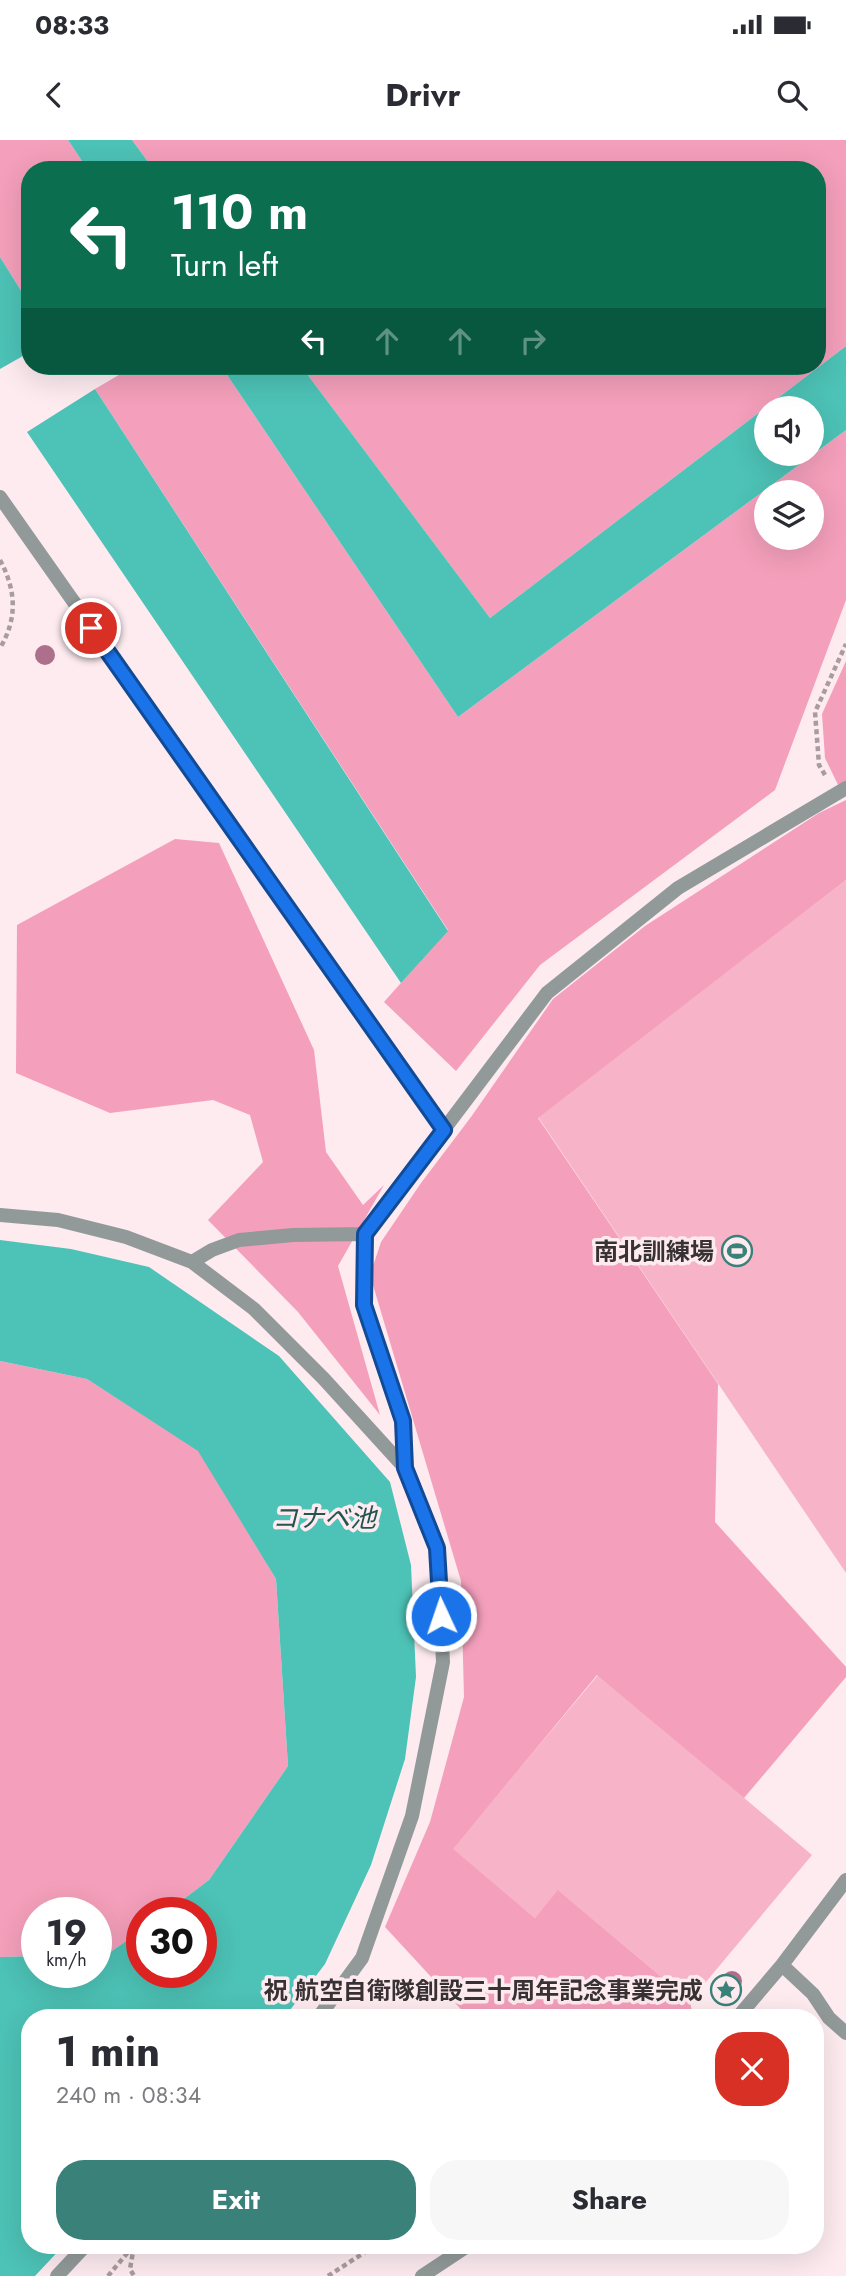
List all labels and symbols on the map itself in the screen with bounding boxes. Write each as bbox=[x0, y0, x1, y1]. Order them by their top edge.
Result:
pin bbox=[61, 598, 121, 658]
place label: 南北訓練場 bbox=[594, 1234, 714, 1269]
sports icon: 南北訓練場 bbox=[720, 1234, 754, 1268]
water label: コナベ池 bbox=[272, 1499, 379, 1537]
position arrow bbox=[404, 1579, 478, 1653]
speed limit sign: 30 bbox=[126, 1897, 217, 1988]
place label: 祝 航空自衛隊創設三十周年記念事業完成 bbox=[264, 1973, 703, 2008]
place icon: 祝 航空自衛隊創設三十周年記念事業完成 bbox=[709, 1973, 743, 2007]

